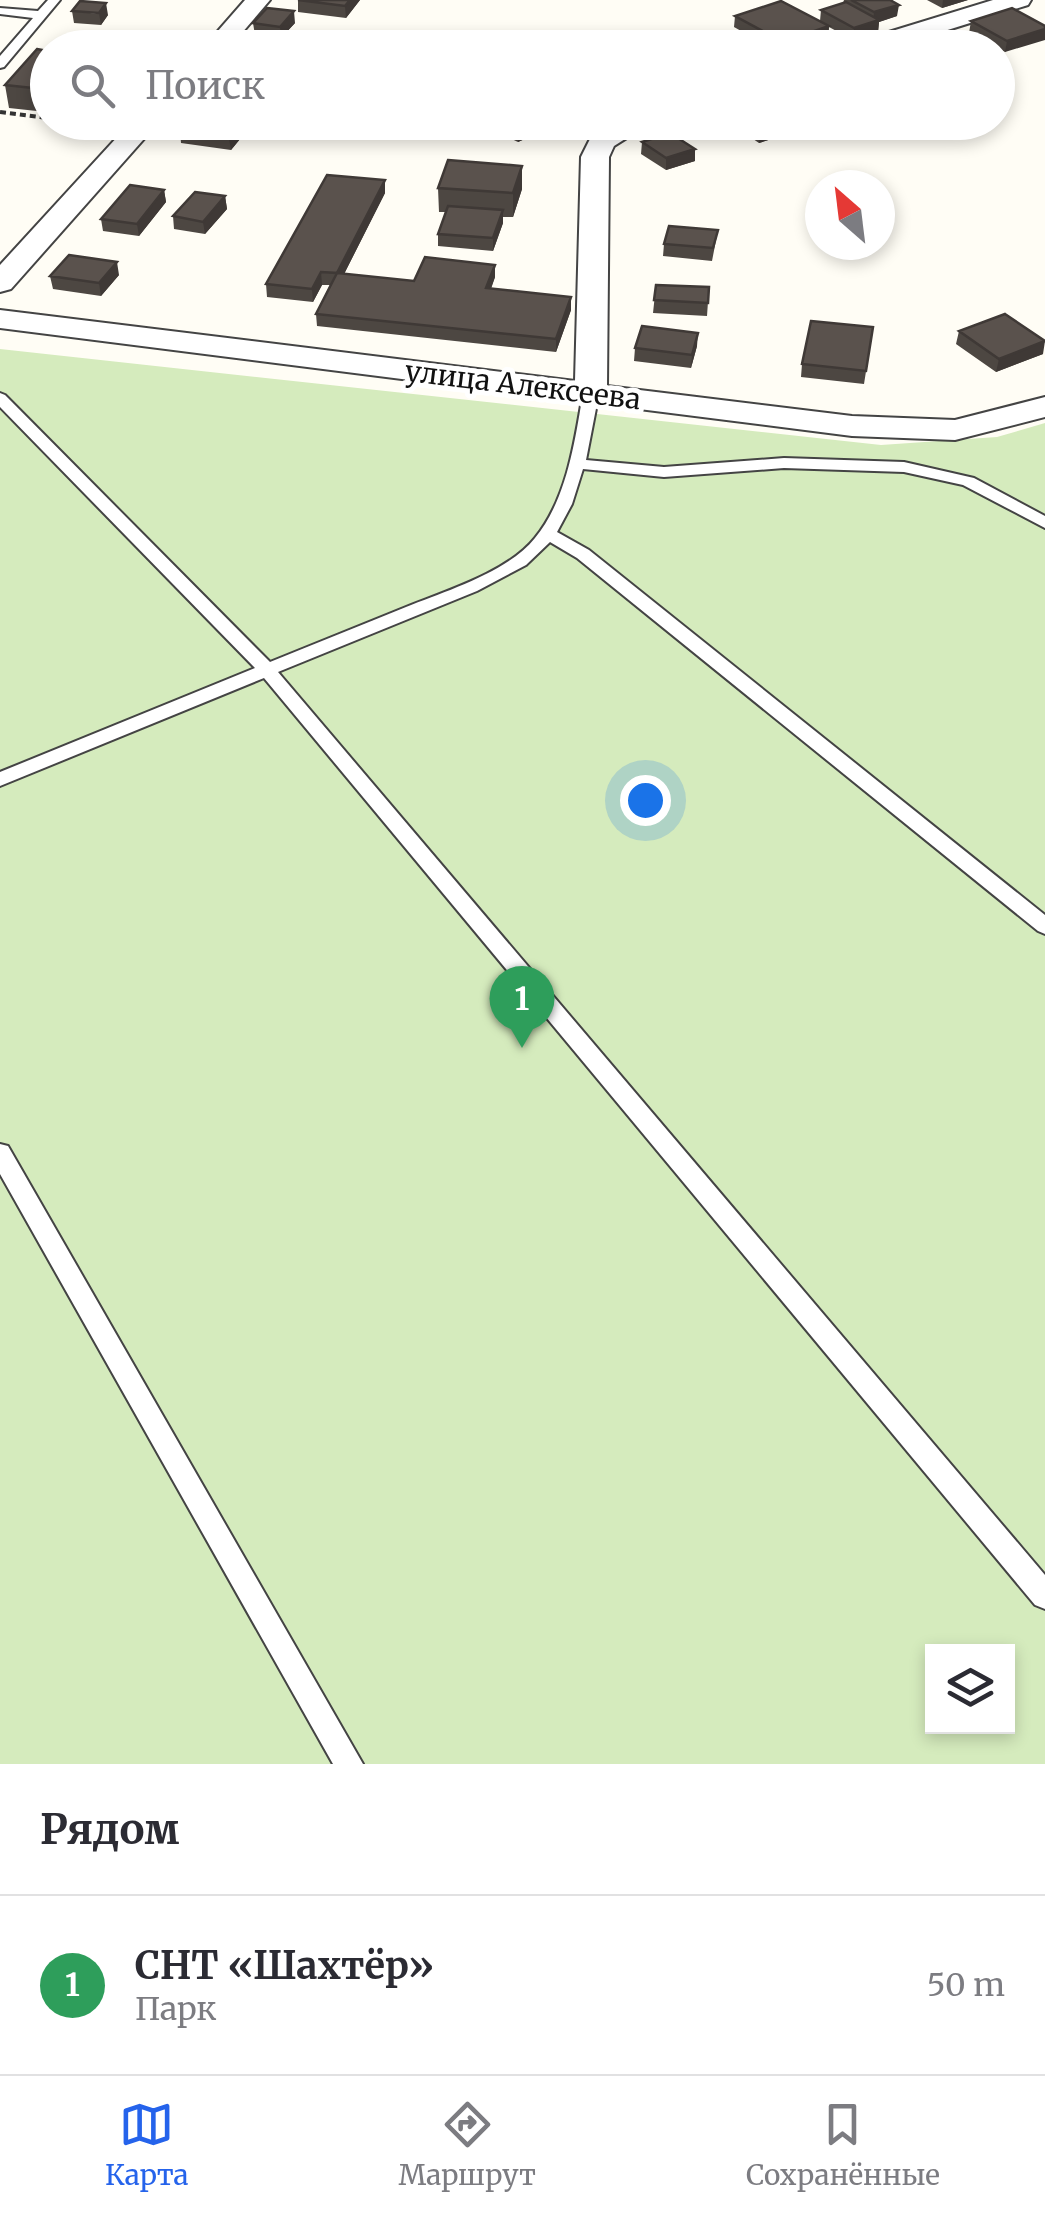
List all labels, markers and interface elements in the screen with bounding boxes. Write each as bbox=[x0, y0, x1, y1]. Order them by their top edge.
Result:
search box bbox=[30, 30, 1015, 140]
icon: search bbox=[65, 58, 120, 113]
text: Поиск bbox=[145, 62, 265, 109]
north arrow bbox=[805, 170, 895, 260]
street label: улица Алексеева bbox=[403, 353, 643, 417]
your location bbox=[620, 775, 671, 826]
pin: 1 bbox=[490, 966, 554, 1048]
map controls bbox=[925, 1644, 1015, 1734]
button: layers bbox=[925, 1644, 1015, 1734]
text: Рядом bbox=[40, 1803, 180, 1855]
text: СНТ «Шахтёр» bbox=[135, 1942, 434, 1989]
text: 1 bbox=[65, 1965, 80, 2005]
text: 50 m bbox=[927, 1965, 1005, 2005]
text: Парк bbox=[135, 1989, 217, 2029]
tab: Карта bbox=[105, 2097, 188, 2193]
tab: Маршрут bbox=[399, 2097, 536, 2193]
tab: Сохранённые bbox=[746, 2097, 940, 2193]

